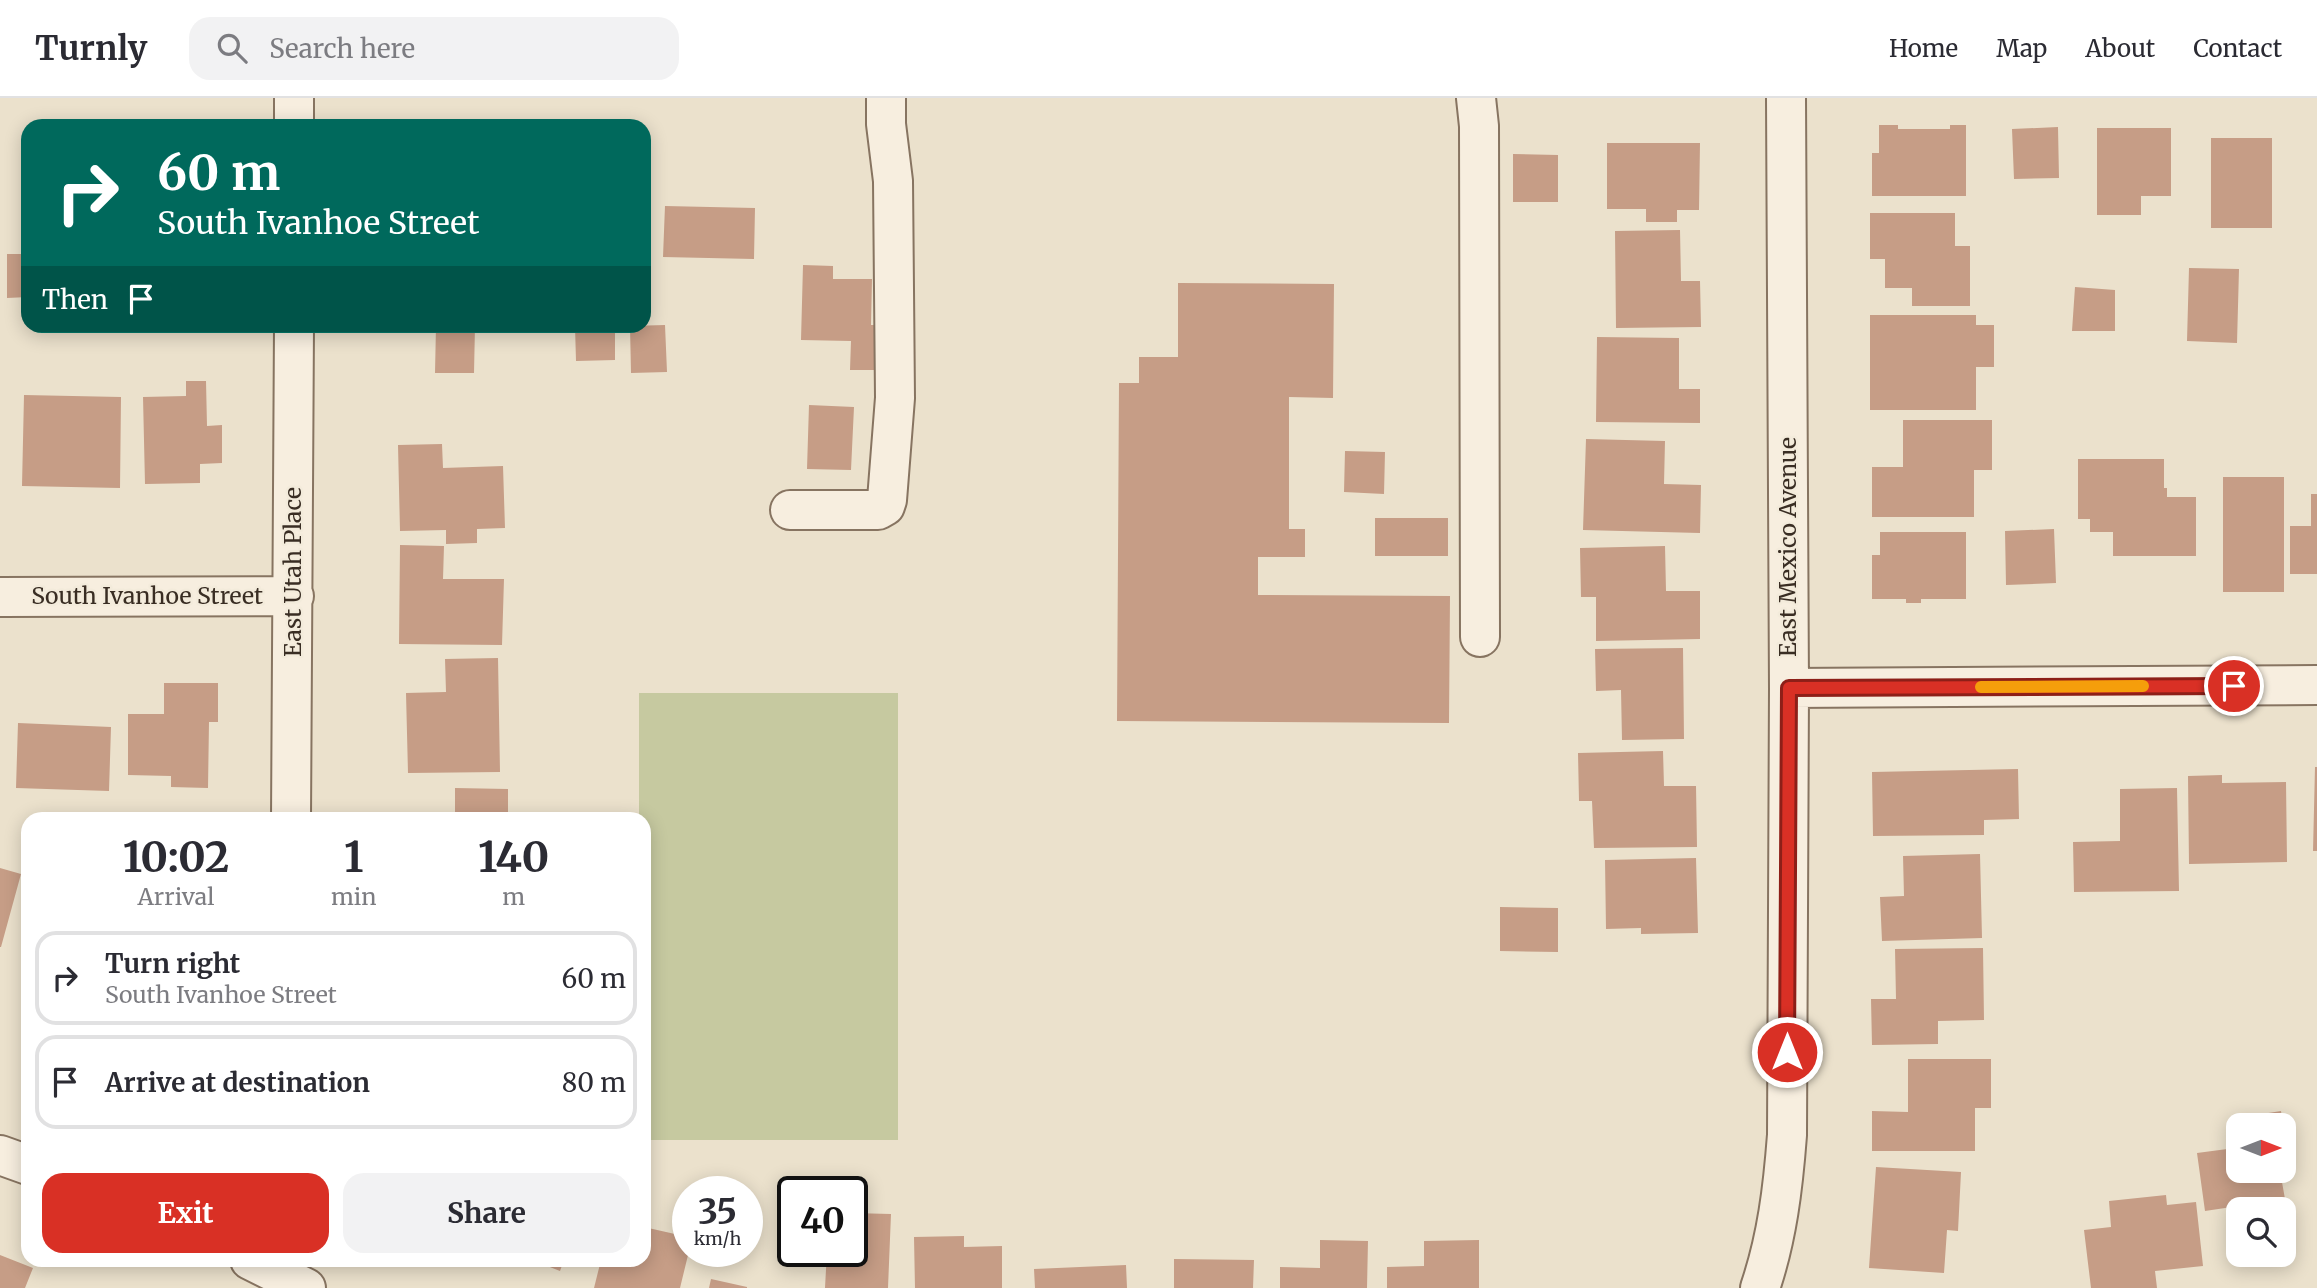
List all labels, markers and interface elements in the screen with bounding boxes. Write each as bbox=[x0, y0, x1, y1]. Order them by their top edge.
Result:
search box bbox=[189, 17, 679, 80]
text: Turnly bbox=[35, 28, 147, 69]
icon: search bbox=[213, 29, 251, 67]
text: Search here bbox=[269, 32, 415, 65]
text: Home bbox=[1889, 33, 1958, 64]
text: Map bbox=[1996, 33, 2047, 64]
text: About bbox=[2085, 33, 2155, 64]
text: Contact bbox=[2193, 33, 2282, 64]
text: 60 m bbox=[157, 142, 280, 203]
icon: right bbox=[42, 147, 133, 238]
text: South Ivanhoe Street bbox=[157, 203, 479, 243]
icon: arrive bbox=[122, 280, 160, 318]
text: Then bbox=[42, 283, 108, 316]
street label: East Mexico Avenue bbox=[1773, 437, 1802, 657]
street label: East Utah Place bbox=[278, 487, 307, 657]
street label: South Ivanhoe Street bbox=[31, 581, 263, 610]
pin bbox=[2204, 656, 2264, 716]
icon: arrive bbox=[2215, 667, 2253, 705]
text: 10:02 bbox=[123, 831, 229, 883]
text: 1 bbox=[344, 831, 363, 883]
text: 140 bbox=[478, 831, 549, 883]
text: Arrival bbox=[138, 882, 214, 911]
text: min bbox=[331, 882, 376, 911]
text: m bbox=[502, 882, 525, 911]
text: Turn right bbox=[105, 947, 240, 980]
icon: right bbox=[46, 959, 84, 997]
text: 60 m bbox=[562, 962, 626, 995]
text: South Ivanhoe Street bbox=[105, 980, 337, 1009]
position arrow bbox=[1750, 1015, 1824, 1089]
icon: arrive bbox=[46, 1063, 84, 1101]
text: Arrive at destination bbox=[105, 1066, 370, 1099]
text: 80 m bbox=[562, 1066, 626, 1099]
north arrow bbox=[2226, 1113, 2296, 1183]
map controls bbox=[2226, 1113, 2296, 1267]
button: Exit bbox=[42, 1173, 329, 1253]
button: Share bbox=[343, 1173, 630, 1253]
speed limit sign: 40 bbox=[777, 1176, 868, 1267]
text: 35 bbox=[698, 1190, 737, 1234]
button: search bbox=[2226, 1197, 2296, 1267]
text: km/h bbox=[694, 1227, 741, 1250]

